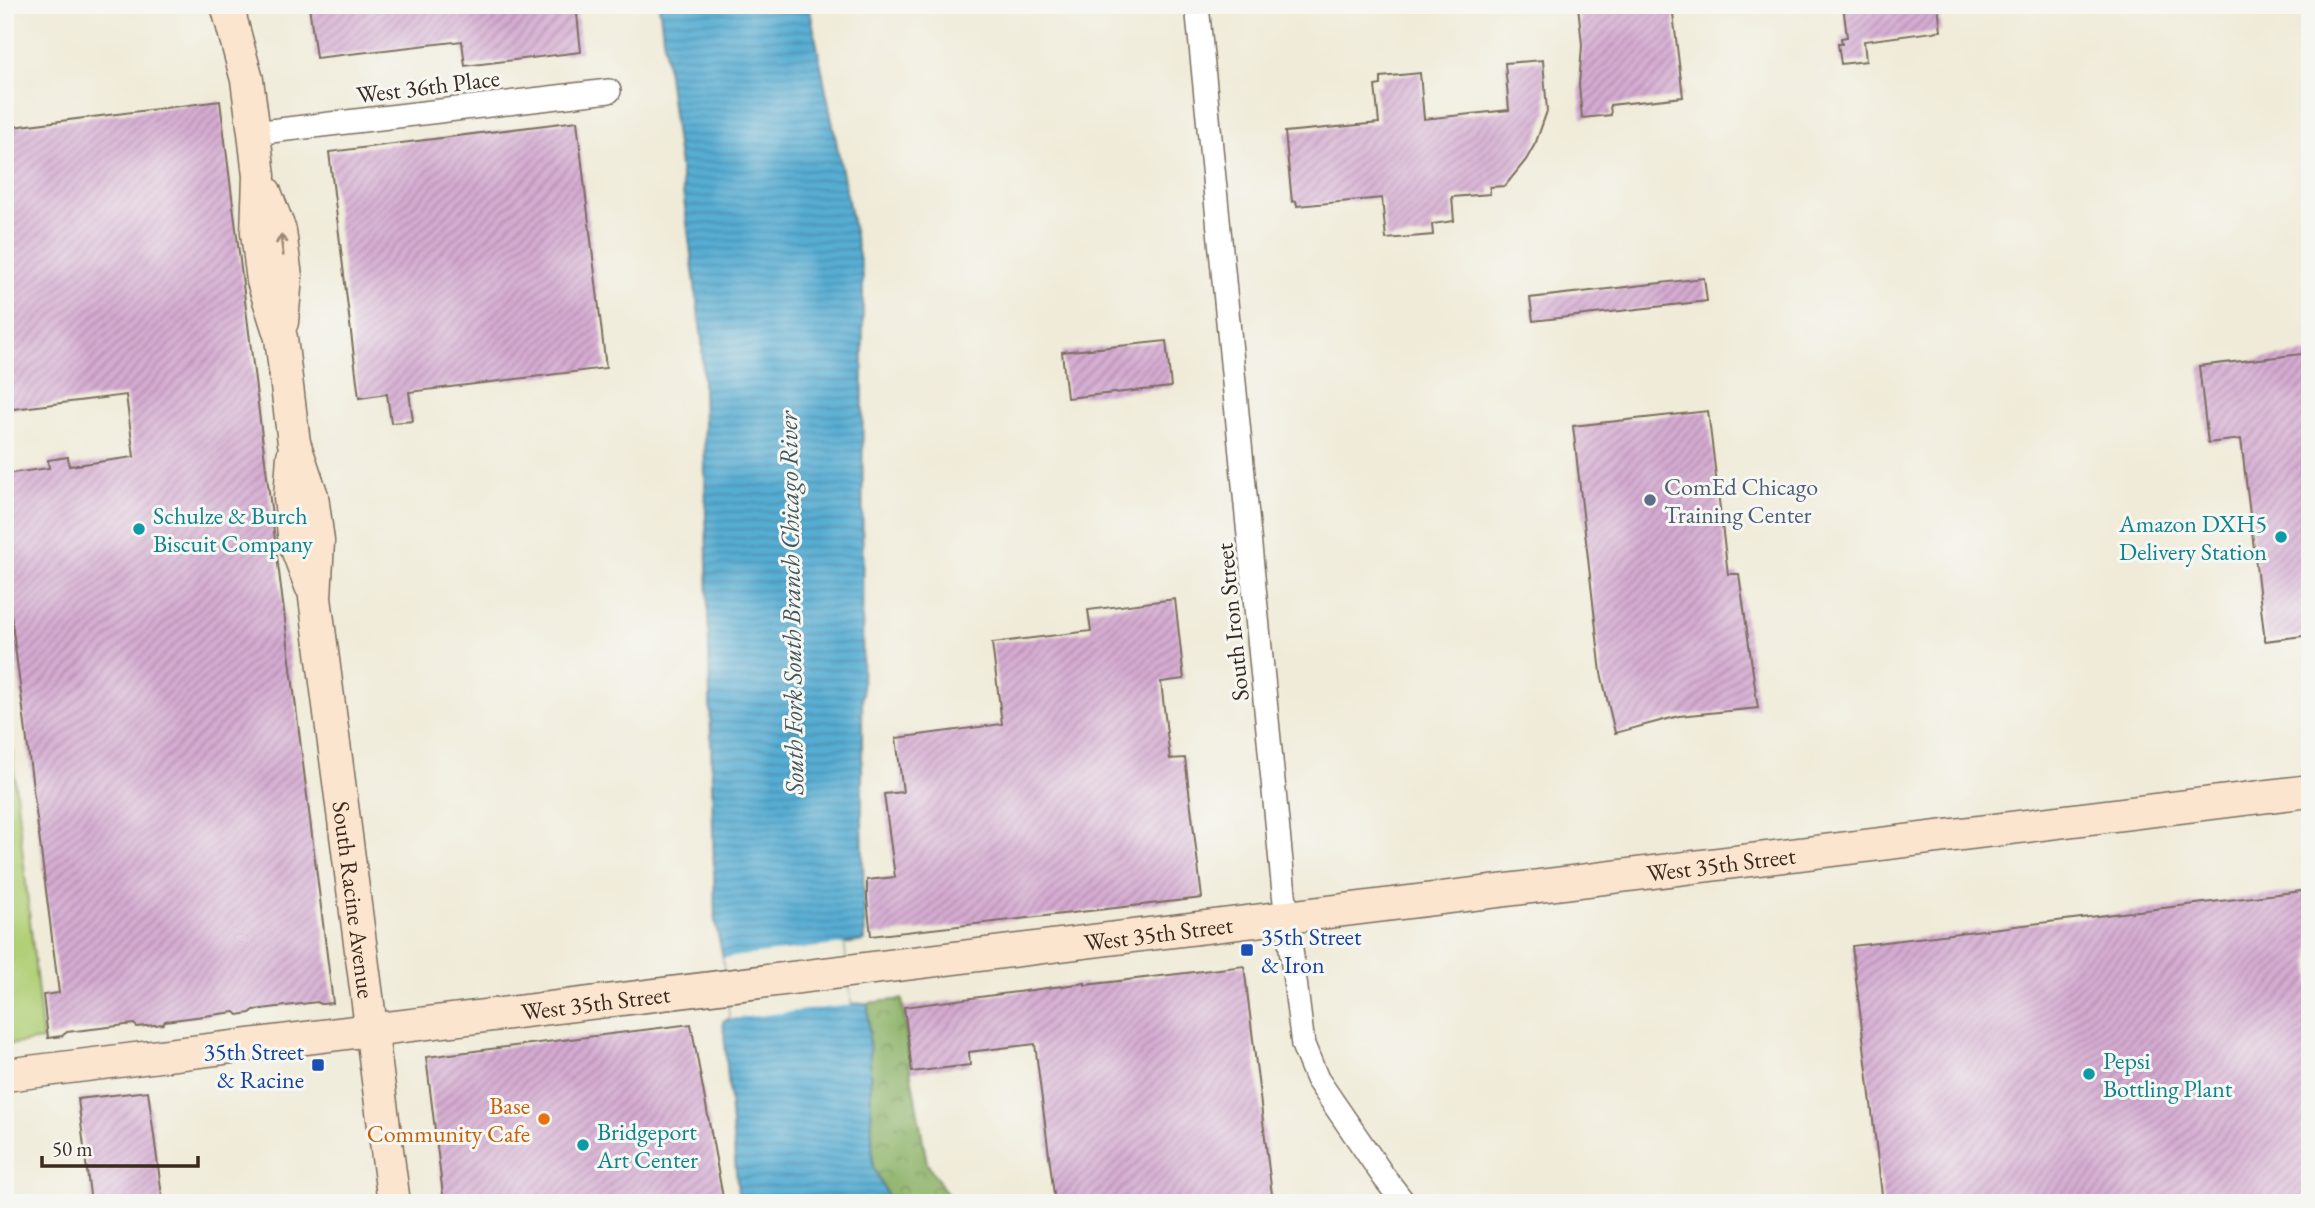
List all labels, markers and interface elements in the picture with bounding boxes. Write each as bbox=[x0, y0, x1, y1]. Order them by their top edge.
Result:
street label: West 36th Place bbox=[355, 62, 501, 110]
one-way arrow bbox=[275, 235, 288, 257]
water label: South Fork South Branch Chicago River bbox=[771, 410, 811, 796]
place label: ComEd Chicago Training Center bbox=[1664, 471, 1818, 530]
marker: ComEd Chicago Training Center bbox=[1642, 492, 1658, 508]
place label: Schulze & Burch Biscuit Company bbox=[153, 500, 313, 559]
place label: Amazon DXH5 Delivery Station bbox=[2118, 508, 2267, 567]
marker: Schulze & Burch Biscuit Company bbox=[131, 521, 147, 537]
marker: Amazon DXH5 Delivery Station bbox=[2273, 529, 2289, 545]
street label: South Iron Street bbox=[1208, 541, 1256, 703]
street label: South Racine Avenue bbox=[326, 799, 383, 1000]
street label: West 35th Street bbox=[1645, 839, 1798, 888]
street label: West 35th Street bbox=[1082, 908, 1235, 957]
place label: 35th Street & Iron bbox=[1261, 921, 1362, 980]
marker: 35th Street & Iron bbox=[1239, 942, 1255, 958]
street label: West 35th Street bbox=[519, 978, 672, 1027]
place label: 35th Street & Racine bbox=[204, 1036, 304, 1095]
place label: Pepsi Bottling Plant bbox=[2103, 1045, 2233, 1104]
marker: 35th Street & Racine bbox=[310, 1057, 326, 1073]
marker: Pepsi Bottling Plant bbox=[2081, 1066, 2097, 1082]
place label: Base Community Cafe bbox=[367, 1090, 530, 1149]
marker: Base Community Cafe bbox=[536, 1111, 552, 1127]
place label: Bridgeport Art Center bbox=[596, 1116, 698, 1175]
scale bar bbox=[42, 1124, 198, 1168]
text: 50 m bbox=[52, 1135, 93, 1162]
marker: Bridgeport Art Center bbox=[575, 1137, 591, 1153]

